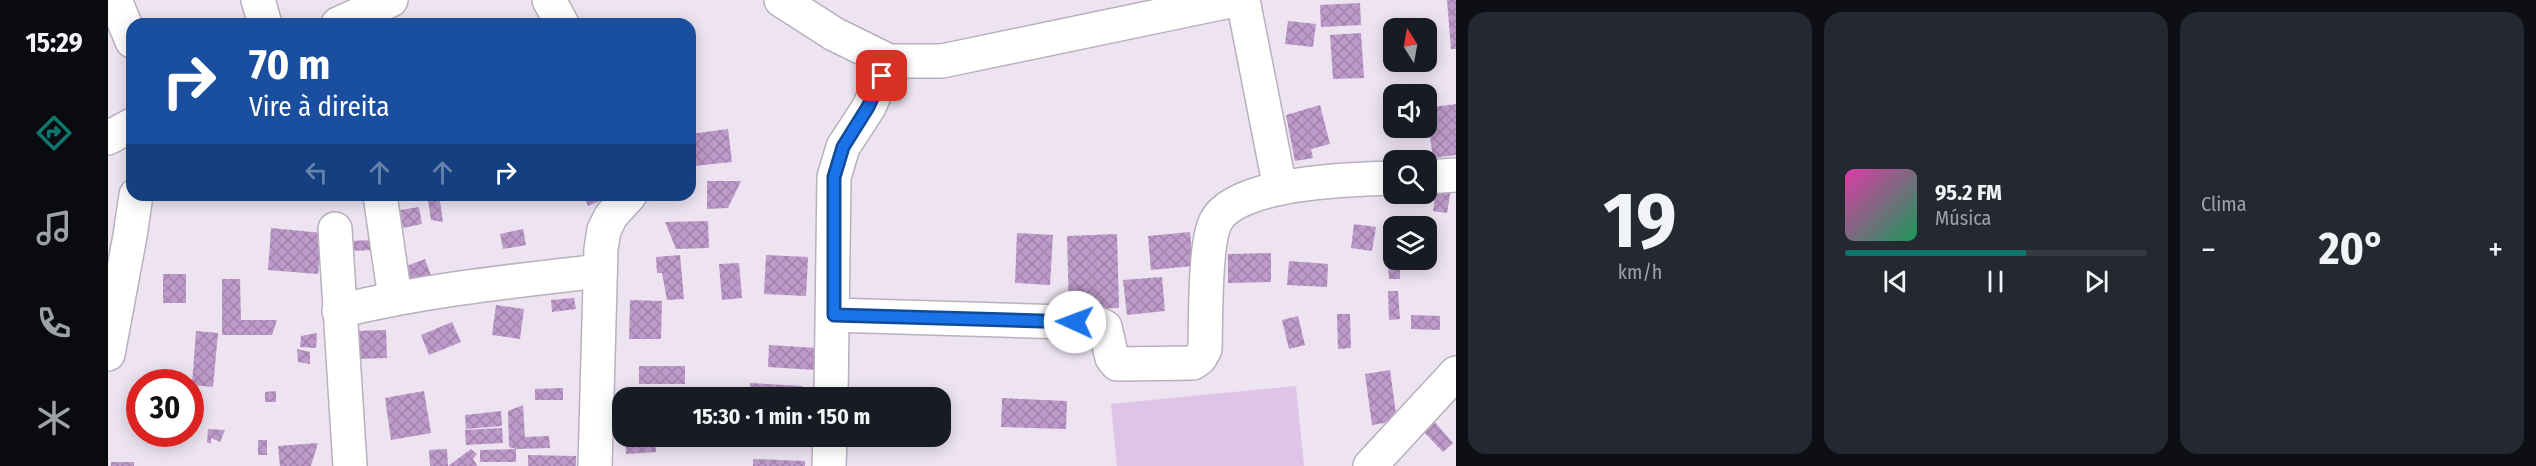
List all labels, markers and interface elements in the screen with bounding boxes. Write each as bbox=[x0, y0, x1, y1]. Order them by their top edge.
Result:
north arrow bbox=[1383, 18, 1437, 72]
map controls bbox=[1383, 18, 1437, 270]
text: 15:29 bbox=[25, 27, 83, 59]
text: 70 m bbox=[249, 40, 330, 90]
icon: right bbox=[150, 42, 228, 120]
pin bbox=[856, 50, 907, 101]
icon: arrive bbox=[865, 59, 898, 92]
button: sound bbox=[1383, 84, 1437, 138]
text: Vire à direita bbox=[249, 91, 389, 123]
icon: directions bbox=[33, 112, 75, 154]
button: search bbox=[1383, 150, 1437, 204]
icon: left bbox=[300, 156, 333, 189]
icon: ahead bbox=[363, 156, 396, 189]
icon: ahead bbox=[426, 156, 459, 189]
icon: right bbox=[489, 156, 522, 189]
text: 19 bbox=[1603, 174, 1677, 268]
text: 95.2 FM bbox=[1935, 179, 2002, 206]
text: Clima bbox=[2201, 192, 2246, 216]
text: Música bbox=[1935, 206, 1991, 230]
icon: music bbox=[33, 207, 75, 249]
button: layers bbox=[1383, 216, 1437, 270]
text: 20° bbox=[2319, 222, 2385, 276]
text: − bbox=[2201, 230, 2216, 270]
text: + bbox=[2488, 230, 2503, 270]
text: km/h bbox=[1618, 260, 1662, 284]
icon: previous bbox=[1879, 265, 1912, 298]
icon: pause bbox=[1979, 265, 2012, 298]
icon: next bbox=[2080, 265, 2113, 298]
position arrow bbox=[1043, 290, 1107, 354]
icon: phone bbox=[33, 302, 75, 344]
speed limit sign: 30 bbox=[126, 369, 204, 447]
icon: climate bbox=[33, 397, 75, 439]
text: 15:30 · 1 min · 150 m bbox=[693, 403, 870, 430]

